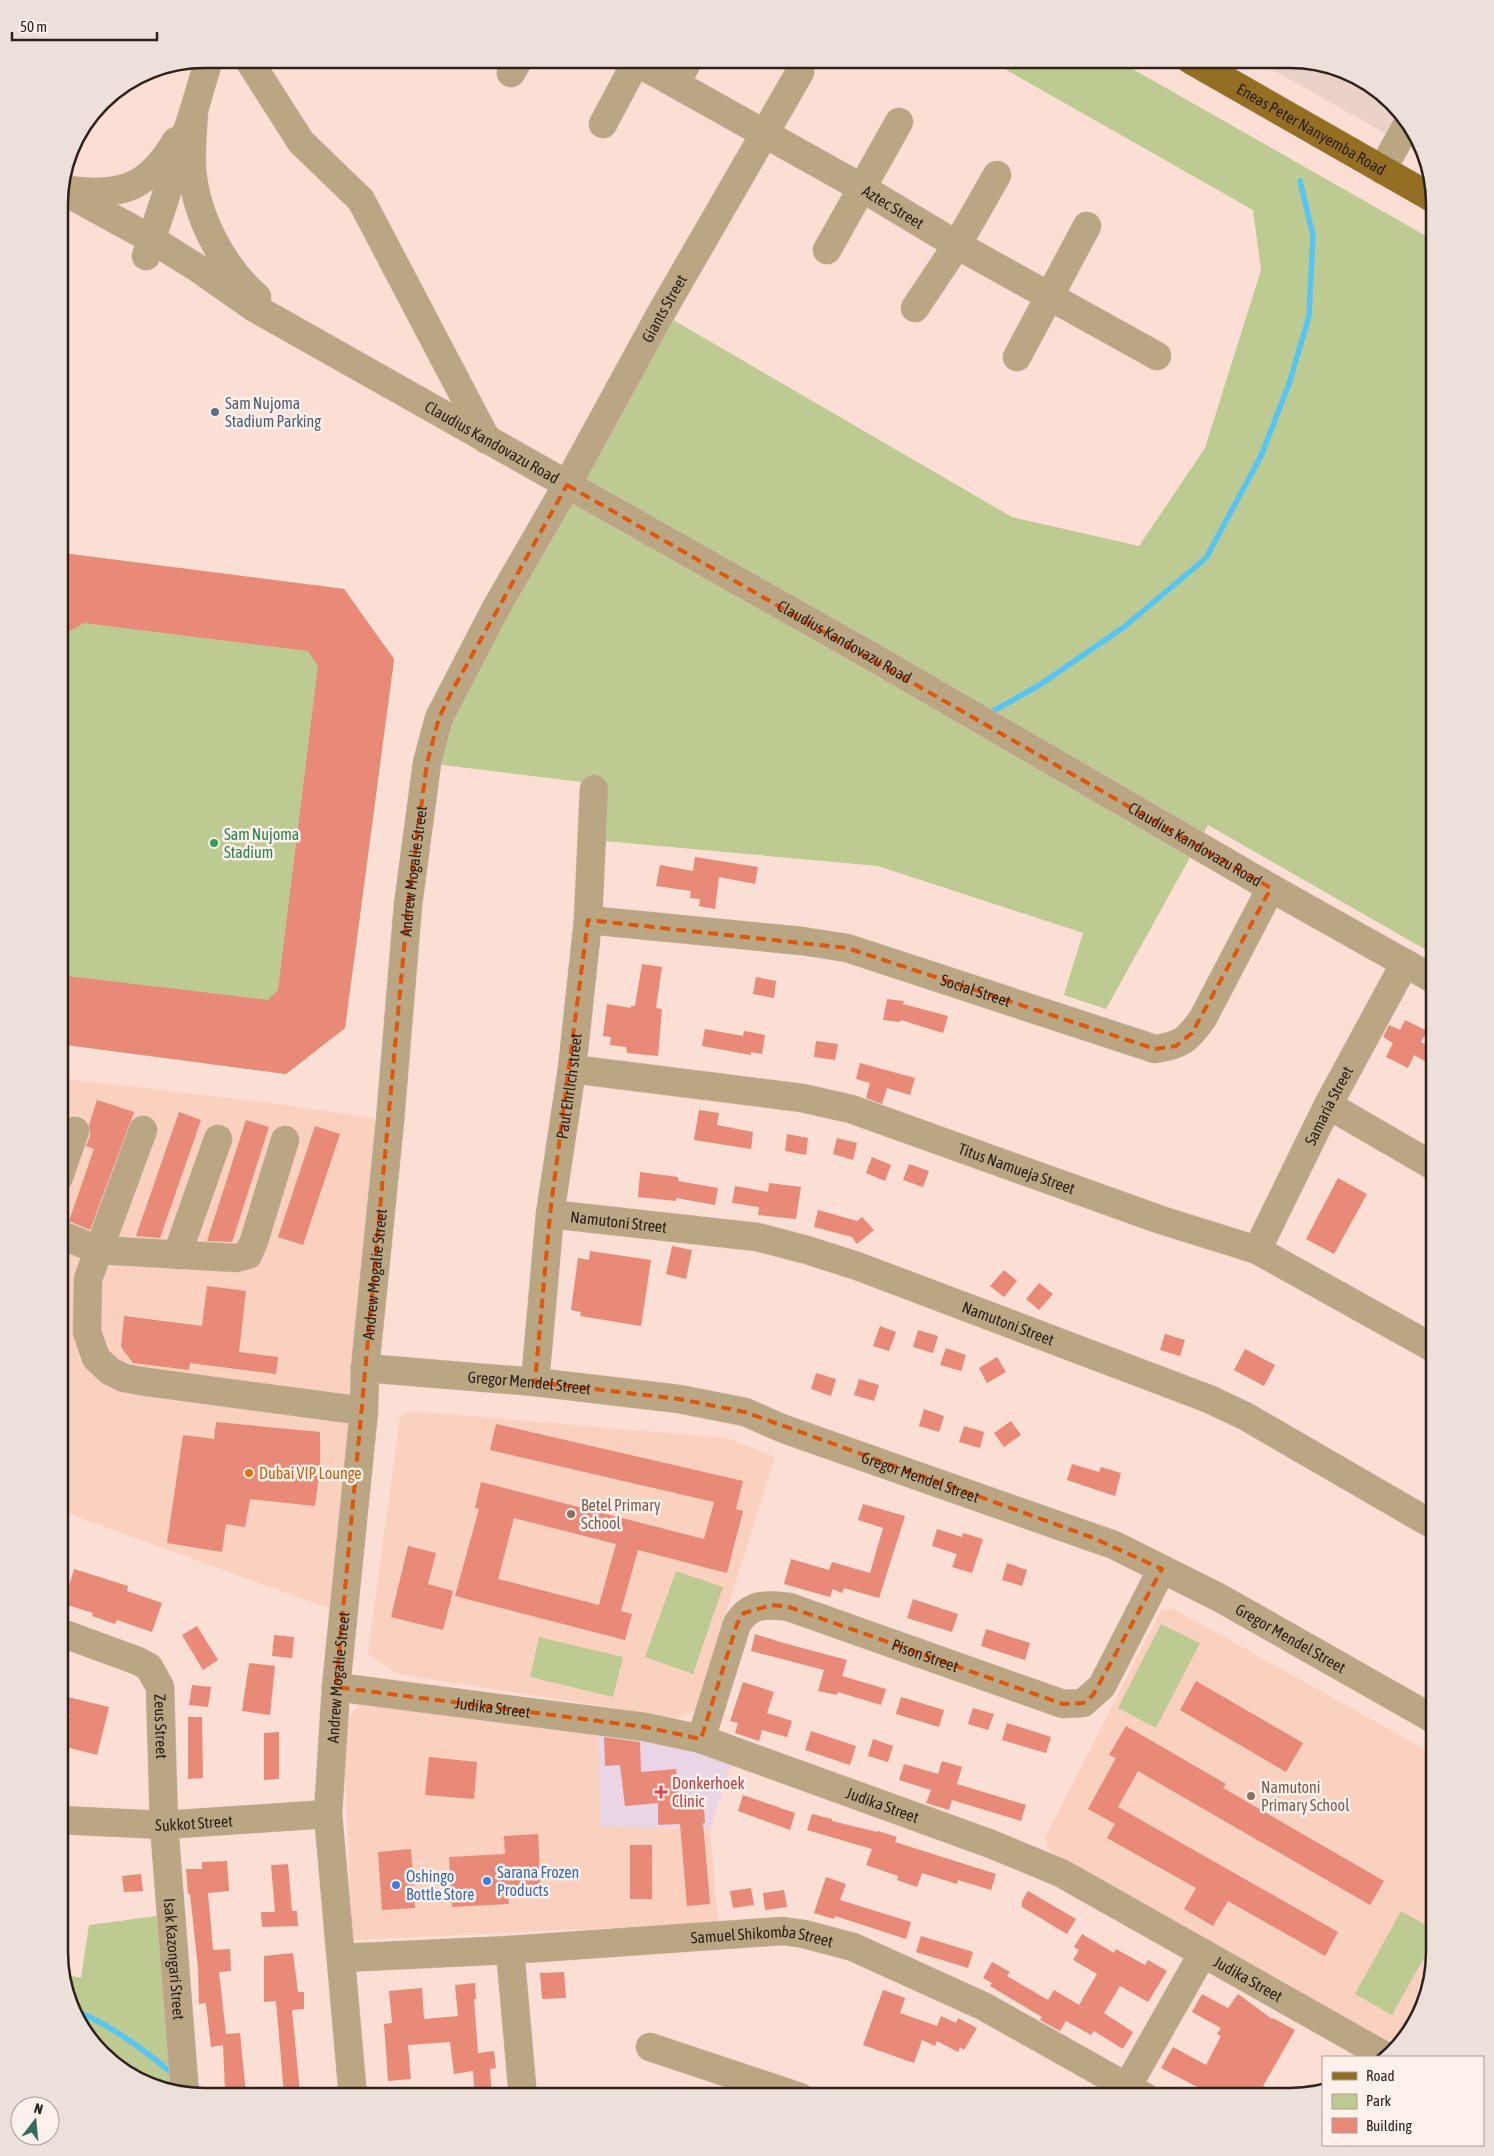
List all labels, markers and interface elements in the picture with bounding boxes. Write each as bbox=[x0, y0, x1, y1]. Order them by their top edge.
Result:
scale bar bbox=[12, 10, 158, 42]
text: 50 m bbox=[20, 18, 47, 35]
street label: Eneas Peter Nanyemba Road bbox=[1234, 79, 1389, 179]
street label: Aztec Street bbox=[859, 181, 928, 232]
street label: Giants Street bbox=[638, 271, 690, 345]
place label: Sam Nujoma Stadium Parking bbox=[225, 394, 321, 431]
street label: Claudius Kandovazu Road bbox=[422, 397, 562, 487]
marker: Sam Nujoma Stadium Parking bbox=[209, 406, 221, 418]
street label: Claudius Kandovazu Road bbox=[774, 596, 915, 687]
street label: Claudius Kandovazu Road bbox=[1125, 798, 1265, 890]
street label: Andrew Mogalie Street bbox=[396, 804, 430, 937]
place label: Sam Nujoma Stadium bbox=[224, 825, 299, 861]
marker: Sam Nujoma Stadium bbox=[208, 837, 220, 849]
street label: Social Street bbox=[938, 970, 1014, 1010]
street label: Paul Ehrlich street bbox=[553, 1032, 585, 1140]
street label: Samaria Street bbox=[1301, 1063, 1356, 1148]
street label: Titus Namueja Street bbox=[956, 1139, 1078, 1198]
street label: Andrew Mogalie Street bbox=[359, 1207, 390, 1341]
street label: Namutoni Street bbox=[569, 1207, 668, 1236]
street label: Namutoni Street bbox=[960, 1298, 1057, 1349]
street label: Gregor Mendel Street bbox=[467, 1367, 592, 1398]
street label: Gregor Mendel Street bbox=[859, 1448, 982, 1506]
place label: Dubai VIP Lounge bbox=[259, 1464, 362, 1483]
marker: Dubai VIP Lounge bbox=[243, 1467, 255, 1479]
place label: Betel Primary School bbox=[581, 1496, 661, 1532]
marker: Betel Primary School bbox=[565, 1508, 577, 1520]
street label: Gregor Mendel Street bbox=[1232, 1600, 1349, 1677]
street label: Andrew Mogalie Street bbox=[323, 1611, 353, 1744]
street label: Pison Street bbox=[889, 1635, 961, 1675]
street label: Judika Street bbox=[454, 1693, 532, 1721]
street label: Zeus Street bbox=[151, 1694, 171, 1760]
place label: Donkerhoek Clinic bbox=[672, 1774, 745, 1810]
place label: Namutoni Primary School bbox=[1261, 1778, 1350, 1815]
street label: Judika Street bbox=[844, 1783, 922, 1826]
marker: Donkerhoek Clinic bbox=[654, 1785, 668, 1799]
marker: Namutoni Primary School bbox=[1245, 1790, 1257, 1802]
street label: Sukkot Street bbox=[155, 1811, 234, 1834]
place label: Sarana Frozen Products bbox=[497, 1863, 579, 1899]
place label: Oshingo Bottle Store bbox=[406, 1867, 475, 1903]
marker: Sarana Frozen Products bbox=[481, 1875, 493, 1887]
marker: Oshingo Bottle Store bbox=[390, 1879, 402, 1891]
street label: Isak Kazongari Street bbox=[161, 1897, 188, 2021]
street label: Samuel Shikomba Street bbox=[690, 1922, 835, 1950]
street label: Judika Street bbox=[1211, 1952, 1286, 2005]
legend bbox=[1322, 2056, 1484, 2146]
text: Road bbox=[1366, 2067, 1395, 2084]
text: Park bbox=[1366, 2092, 1391, 2109]
north arrow bbox=[10, 2096, 60, 2146]
text: N bbox=[32, 2100, 45, 2117]
text: Building bbox=[1366, 2117, 1412, 2134]

